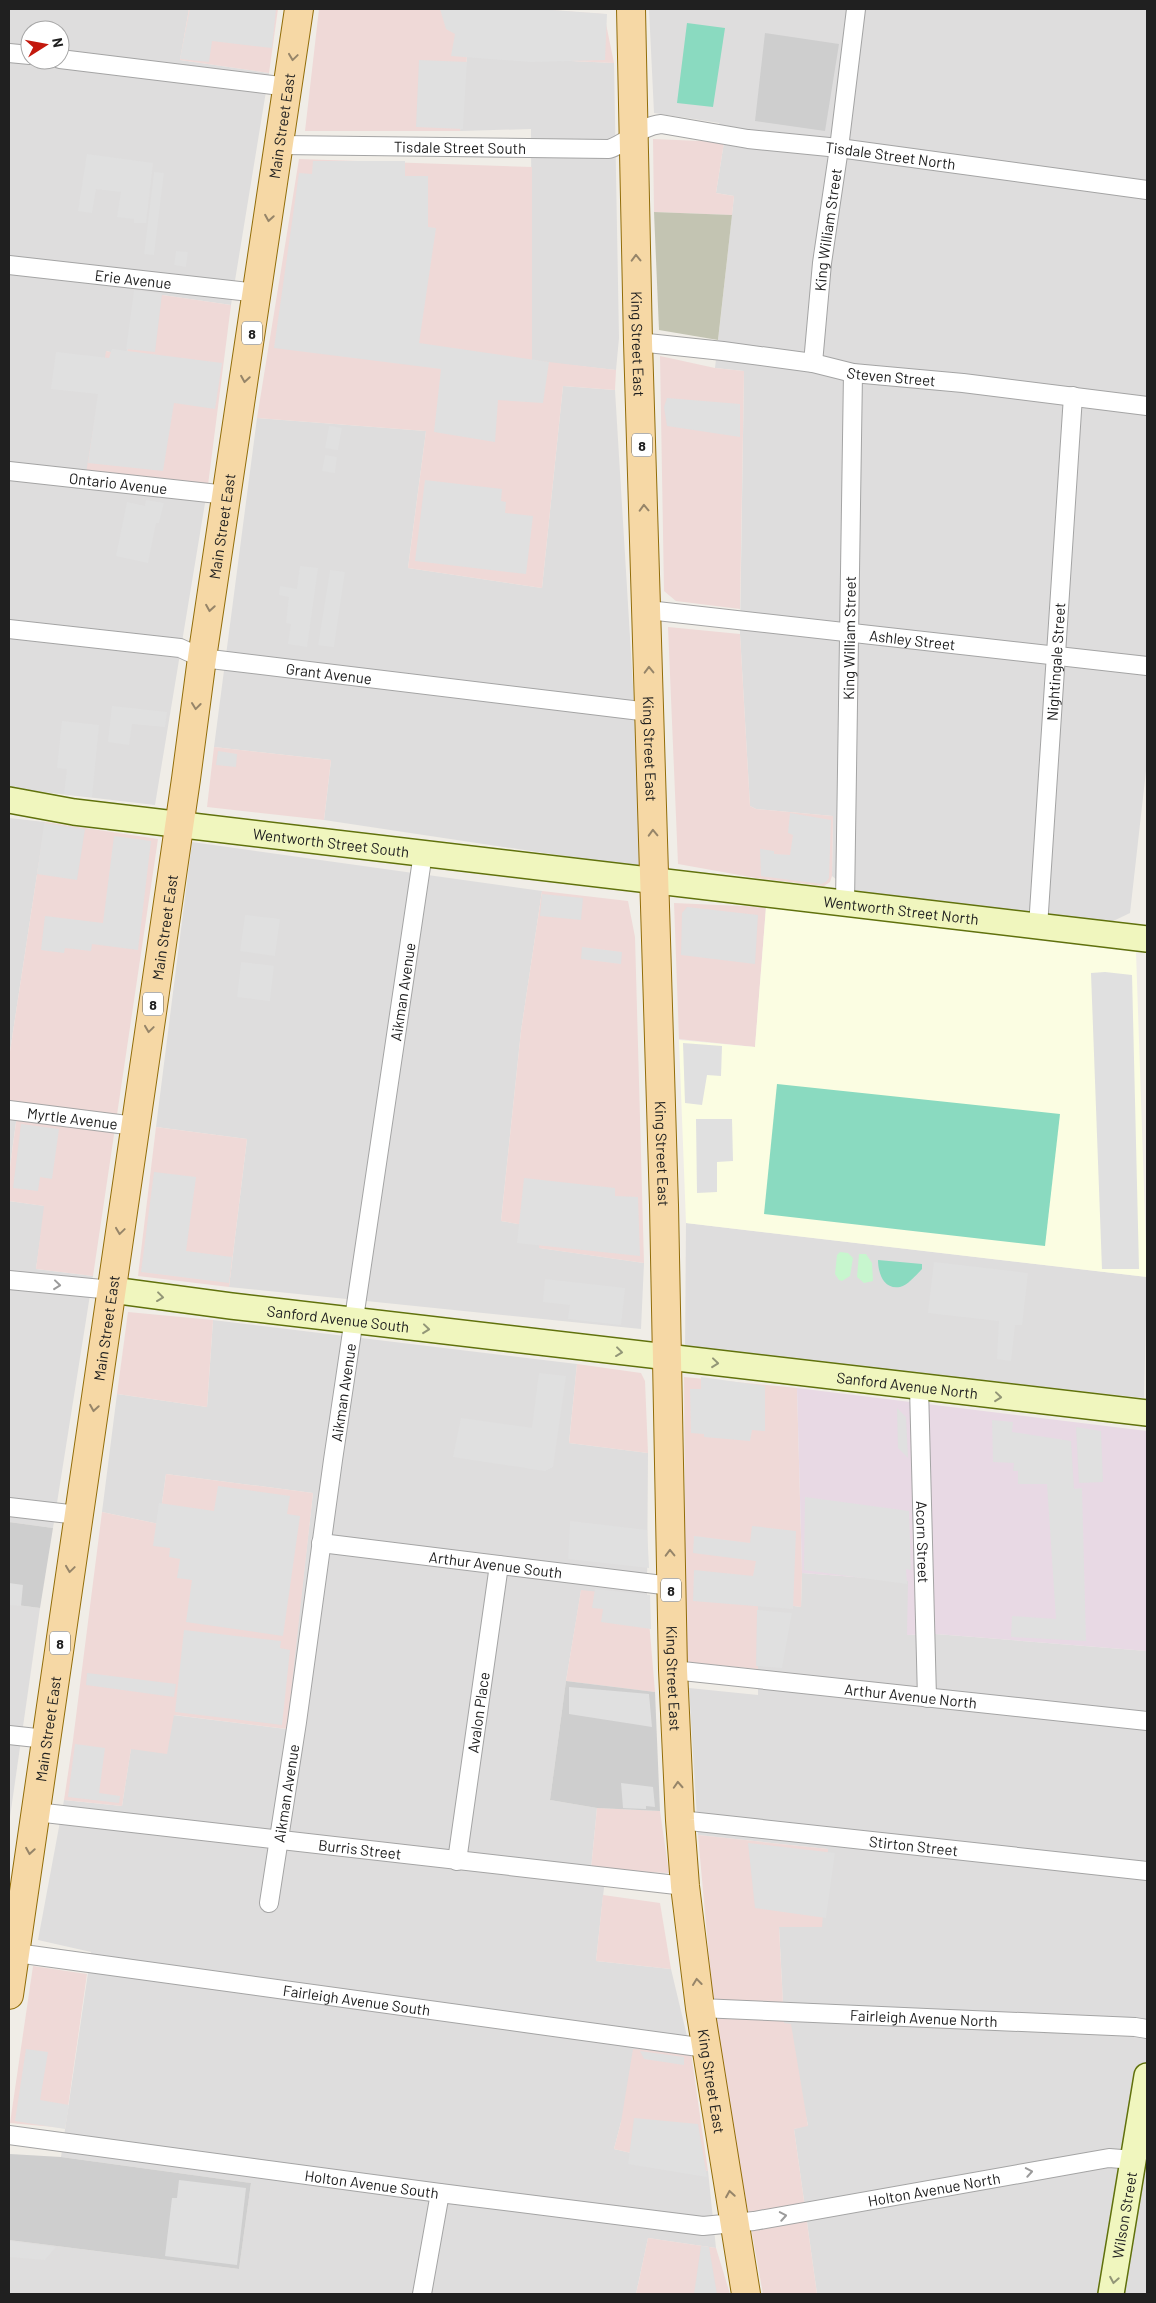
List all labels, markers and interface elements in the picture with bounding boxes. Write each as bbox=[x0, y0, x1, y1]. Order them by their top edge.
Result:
north arrow bbox=[20, 20, 70, 70]
text: N bbox=[49, 36, 67, 49]
one-way arrow bbox=[288, 53, 299, 61]
street label: Main Street East bbox=[265, 72, 298, 180]
street label: Tisdale Street South bbox=[394, 137, 526, 157]
street label: Tisdale Street North bbox=[825, 138, 957, 173]
street label: King William Street bbox=[810, 167, 845, 292]
one-way arrow bbox=[265, 214, 275, 222]
one-way arrow bbox=[631, 254, 642, 262]
street label: Erie Avenue bbox=[94, 266, 173, 292]
street label: King Street East bbox=[628, 291, 649, 397]
road number: 8 bbox=[242, 322, 262, 344]
street label: Steven Street bbox=[845, 363, 936, 389]
one-way arrow bbox=[240, 375, 251, 383]
road number: 8 bbox=[632, 434, 652, 456]
street label: Ontario Avenue bbox=[68, 469, 168, 497]
street label: Main Street East bbox=[205, 472, 238, 580]
one-way arrow bbox=[638, 504, 649, 512]
street label: King William Street bbox=[839, 576, 859, 700]
street label: Nightingale Street bbox=[1043, 602, 1068, 721]
one-way arrow bbox=[205, 604, 215, 613]
street label: Ashley Street bbox=[868, 626, 956, 653]
street label: Grant Avenue bbox=[285, 659, 373, 687]
one-way arrow bbox=[644, 666, 654, 674]
street label: King Street East bbox=[640, 696, 661, 802]
one-way arrow bbox=[191, 702, 202, 710]
street label: Wentworth Street South bbox=[252, 824, 410, 861]
one-way arrow bbox=[648, 828, 659, 836]
street label: Main Street East bbox=[148, 873, 181, 981]
street label: Wentworth Street North bbox=[822, 892, 980, 928]
street label: Aikman Avenue bbox=[386, 941, 419, 1042]
road number: 8 bbox=[143, 992, 163, 1016]
one-way arrow bbox=[144, 1025, 155, 1033]
street label: King Street East bbox=[652, 1101, 673, 1207]
street label: Myrtle Avenue bbox=[26, 1103, 119, 1133]
one-way arrow bbox=[115, 1227, 126, 1235]
street label: Main Street East bbox=[89, 1274, 123, 1382]
one-way arrow bbox=[54, 1279, 62, 1290]
one-way arrow bbox=[157, 1291, 165, 1302]
street label: Sanford Avenue South bbox=[266, 1301, 410, 1336]
one-way arrow bbox=[422, 1323, 430, 1334]
street label: Aikman Avenue bbox=[327, 1342, 359, 1443]
one-way arrow bbox=[615, 1346, 623, 1357]
one-way arrow bbox=[711, 1357, 719, 1368]
street label: Sanford Avenue North bbox=[836, 1368, 979, 1402]
one-way arrow bbox=[994, 1391, 1002, 1402]
one-way arrow bbox=[89, 1404, 100, 1412]
street label: Acorn Street bbox=[913, 1501, 933, 1583]
street label: Arthur Avenue South bbox=[428, 1547, 563, 1582]
one-way arrow bbox=[665, 1549, 675, 1556]
one-way arrow bbox=[65, 1565, 76, 1573]
road number: 8 bbox=[661, 1578, 681, 1602]
street label: King Street East bbox=[663, 1626, 685, 1732]
road number: 8 bbox=[50, 1632, 70, 1655]
street label: Avalon Place bbox=[463, 1671, 493, 1754]
street label: Main Street East bbox=[31, 1675, 64, 1783]
street label: Arthur Avenue North bbox=[843, 1679, 978, 1712]
street label: Aikman Avenue bbox=[269, 1743, 302, 1844]
one-way arrow bbox=[673, 1781, 684, 1789]
street label: Stirton Street bbox=[868, 1832, 959, 1859]
street label: Burris Street bbox=[318, 1835, 402, 1863]
one-way arrow bbox=[25, 1847, 36, 1855]
one-way arrow bbox=[692, 1978, 703, 1986]
street label: Fairleigh Avenue South bbox=[282, 1981, 432, 2019]
street label: Fairleigh Avenue North bbox=[850, 2006, 998, 2030]
street label: King Street East bbox=[695, 2028, 729, 2135]
street label: Holton Avenue South bbox=[303, 2166, 440, 2202]
street label: Holton Avenue North bbox=[866, 2168, 1002, 2210]
one-way arrow bbox=[1024, 2168, 1033, 2178]
street label: Wilson Street bbox=[1108, 2170, 1140, 2260]
one-way arrow bbox=[725, 2190, 735, 2199]
one-way arrow bbox=[778, 2211, 787, 2221]
one-way arrow bbox=[1109, 2275, 1119, 2284]

